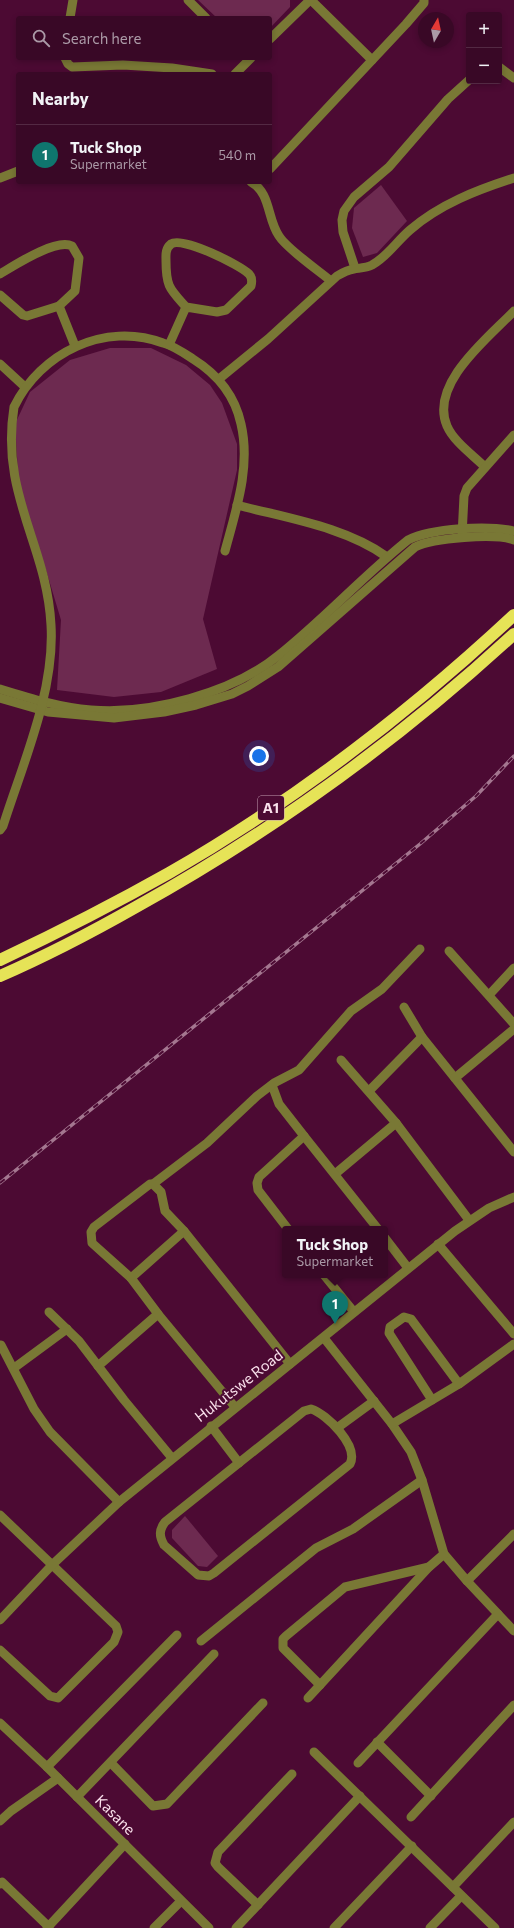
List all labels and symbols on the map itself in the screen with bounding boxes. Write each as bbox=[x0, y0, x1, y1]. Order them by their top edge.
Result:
north arrow bbox=[418, 12, 454, 48]
your location bbox=[249, 746, 269, 766]
road number: A1 bbox=[258, 796, 284, 820]
pin: 1 bbox=[322, 1291, 348, 1324]
street label: Hukutswe Road bbox=[191, 1345, 286, 1425]
street label: Kasane bbox=[92, 1791, 139, 1838]

